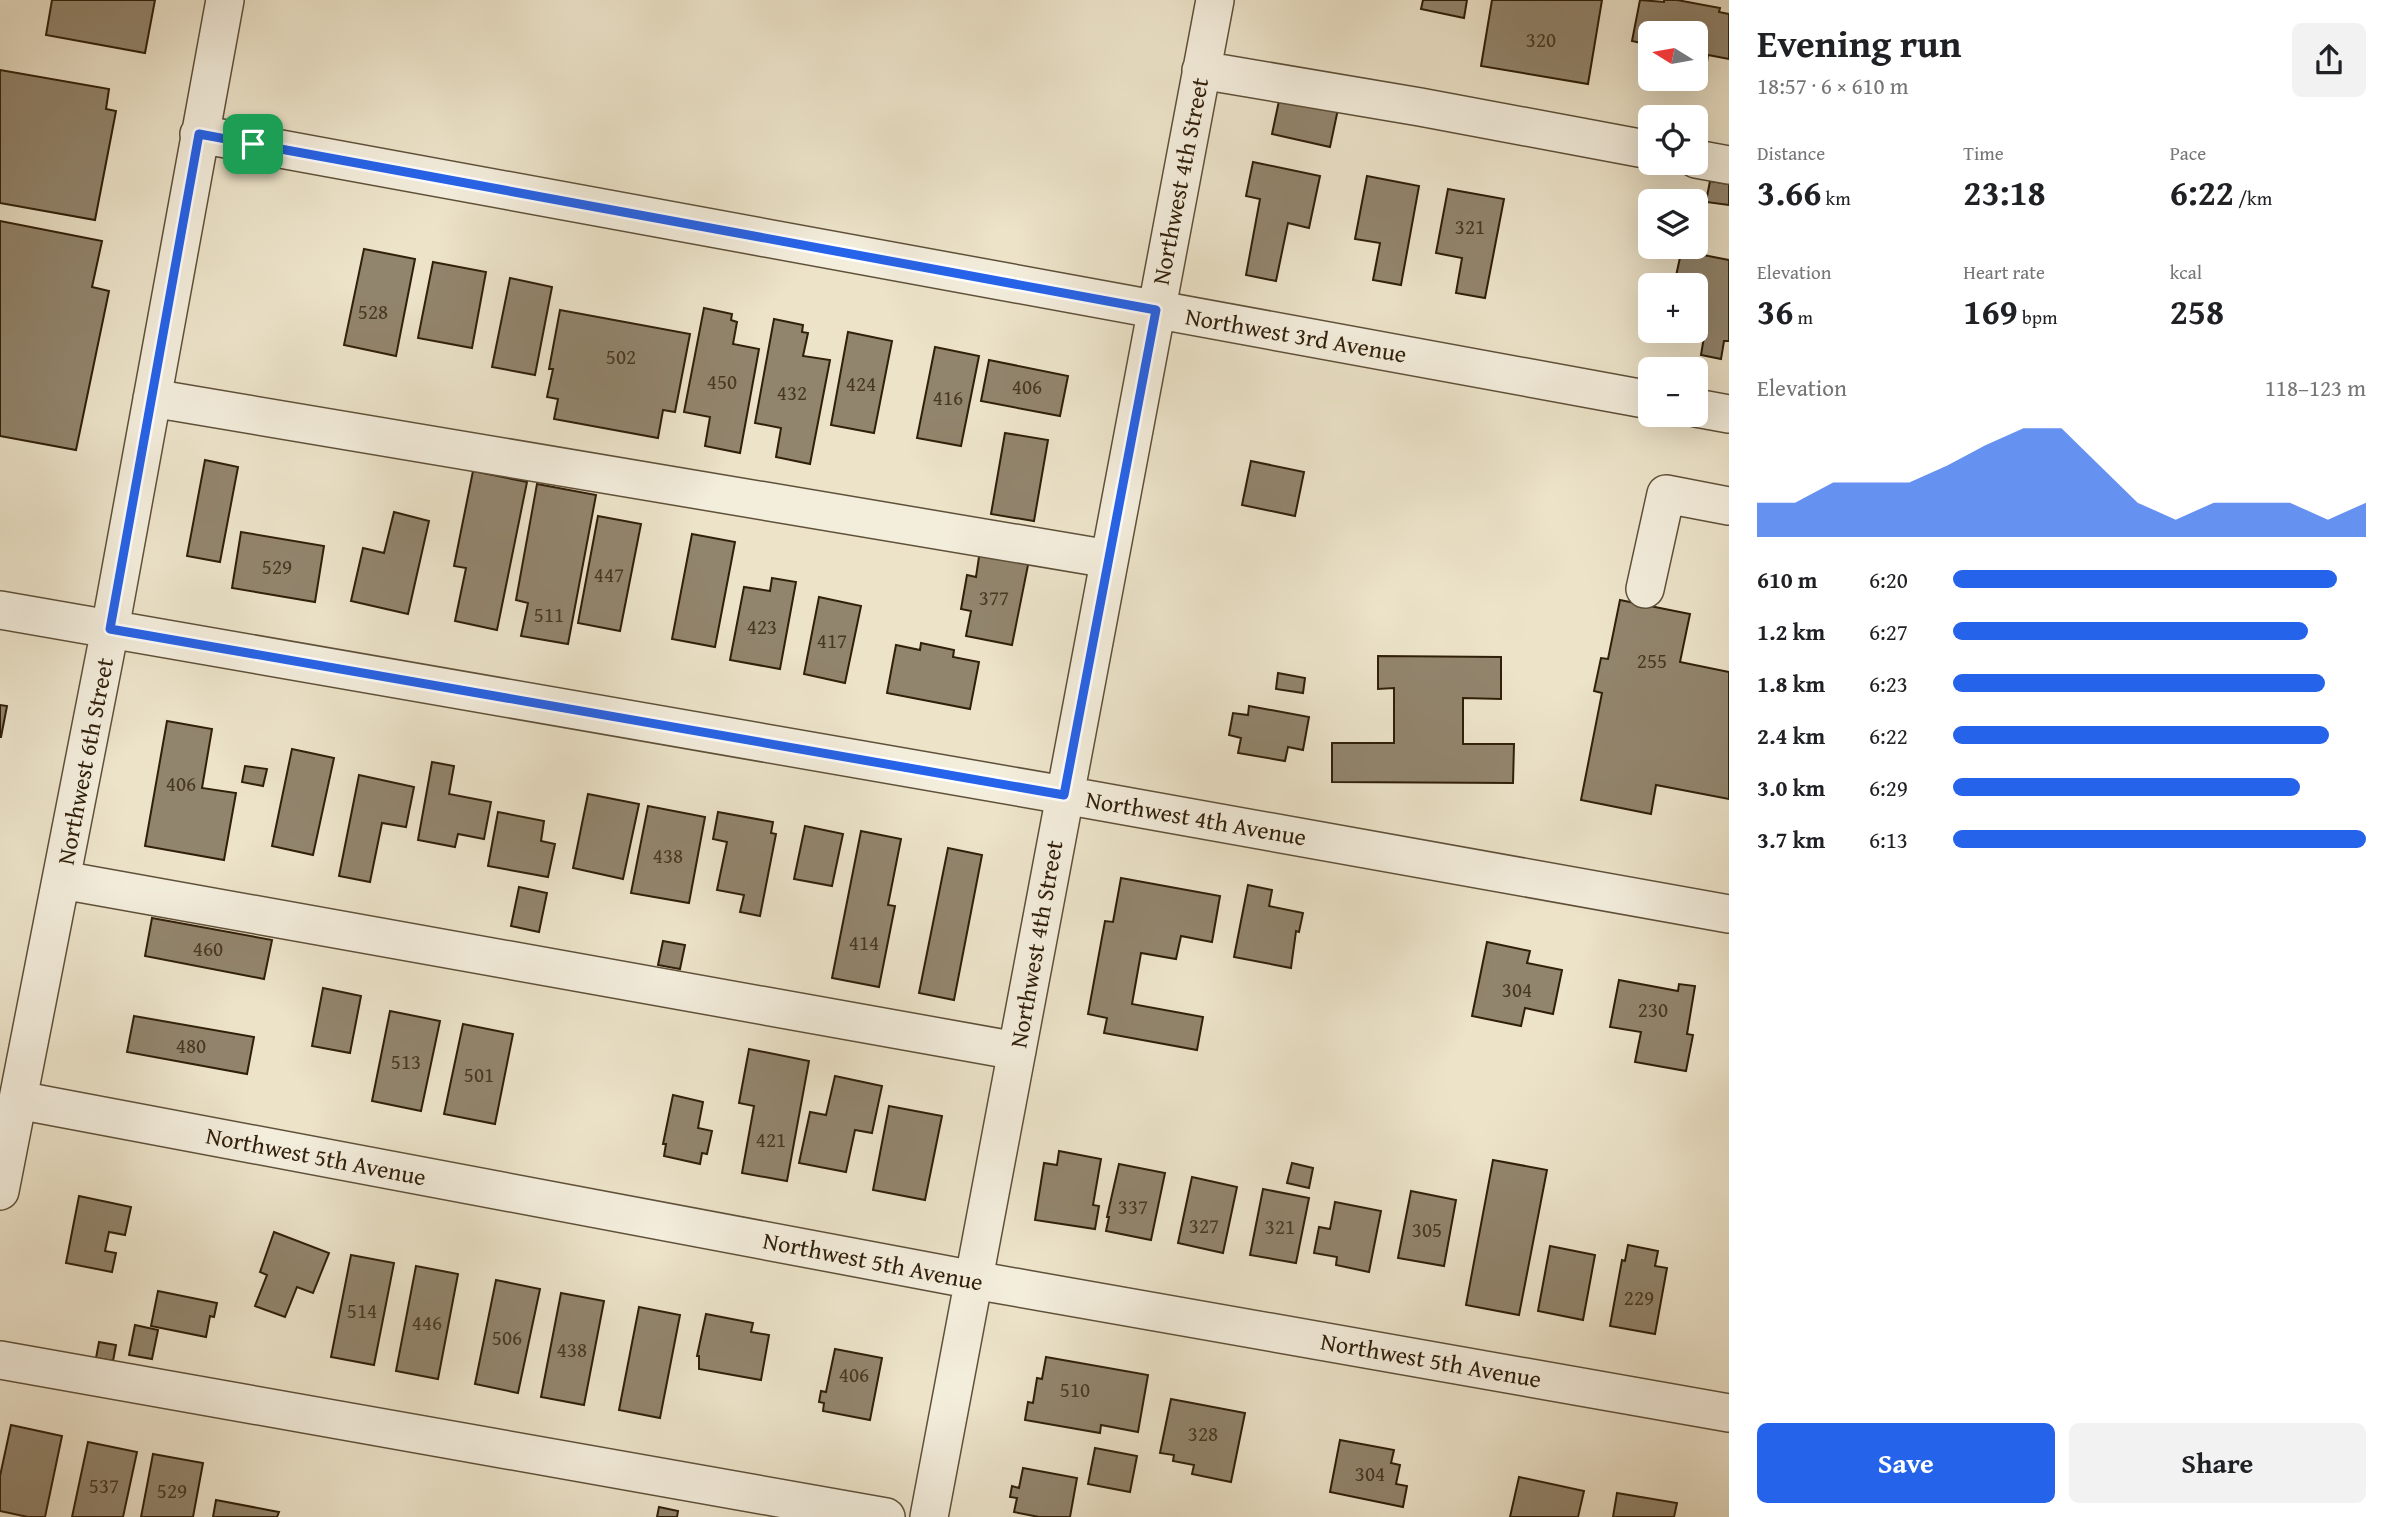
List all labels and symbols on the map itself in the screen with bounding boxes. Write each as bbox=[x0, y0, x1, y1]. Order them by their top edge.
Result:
north arrow bbox=[1638, 21, 1708, 91]
house number: 320 bbox=[1526, 24, 1556, 55]
street label: Northwest 4th Street bbox=[1143, 74, 1217, 288]
pin bbox=[223, 114, 283, 174]
house number: 321 bbox=[1455, 211, 1485, 242]
house number: 528 bbox=[358, 296, 388, 327]
street label: Northwest 3rd Avenue bbox=[1183, 298, 1409, 372]
house number: 502 bbox=[606, 341, 636, 372]
house number: 450 bbox=[707, 366, 737, 397]
house number: 424 bbox=[846, 368, 876, 399]
house number: 406 bbox=[1012, 371, 1042, 402]
house number: 432 bbox=[777, 377, 807, 408]
house number: 416 bbox=[933, 382, 963, 413]
house number: 529 bbox=[262, 551, 292, 582]
house number: 447 bbox=[594, 559, 624, 590]
house number: 377 bbox=[979, 582, 1009, 613]
house number: 511 bbox=[534, 599, 564, 630]
house number: 423 bbox=[747, 611, 777, 642]
house number: 417 bbox=[817, 625, 847, 656]
house number: 255 bbox=[1637, 645, 1667, 676]
street label: Northwest 6th Street bbox=[48, 654, 122, 868]
house number: 406 bbox=[166, 768, 196, 799]
street label: Northwest 4th Avenue bbox=[1083, 781, 1309, 855]
street label: Northwest 4th Street bbox=[1000, 837, 1072, 1051]
house number: 438 bbox=[653, 840, 683, 871]
house number: 414 bbox=[849, 927, 879, 958]
house number: 460 bbox=[193, 933, 223, 964]
house number: 304 bbox=[1502, 974, 1532, 1005]
house number: 230 bbox=[1638, 994, 1668, 1025]
house number: 480 bbox=[176, 1030, 206, 1061]
house number: 513 bbox=[391, 1046, 421, 1077]
house number: 501 bbox=[464, 1059, 494, 1090]
street label: Northwest 5th Avenue bbox=[203, 1118, 429, 1194]
house number: 421 bbox=[756, 1124, 786, 1155]
house number: 337 bbox=[1118, 1191, 1148, 1222]
house number: 327 bbox=[1189, 1210, 1219, 1241]
house number: 321 bbox=[1265, 1211, 1295, 1242]
house number: 305 bbox=[1412, 1214, 1442, 1245]
street label: Northwest 5th Avenue bbox=[760, 1223, 986, 1299]
house number: 229 bbox=[1624, 1282, 1654, 1313]
house number: 514 bbox=[347, 1295, 377, 1326]
house number: 446 bbox=[412, 1307, 442, 1338]
house number: 506 bbox=[492, 1322, 522, 1353]
street label: Northwest 5th Avenue bbox=[1318, 1323, 1544, 1397]
house number: 438 bbox=[557, 1334, 587, 1365]
house number: 406 bbox=[839, 1359, 869, 1390]
house number: 510 bbox=[1060, 1374, 1090, 1405]
house number: 328 bbox=[1188, 1418, 1218, 1449]
house number: 304 bbox=[1355, 1458, 1385, 1489]
house number: 537 bbox=[89, 1470, 119, 1501]
house number: 529 bbox=[157, 1475, 187, 1506]

